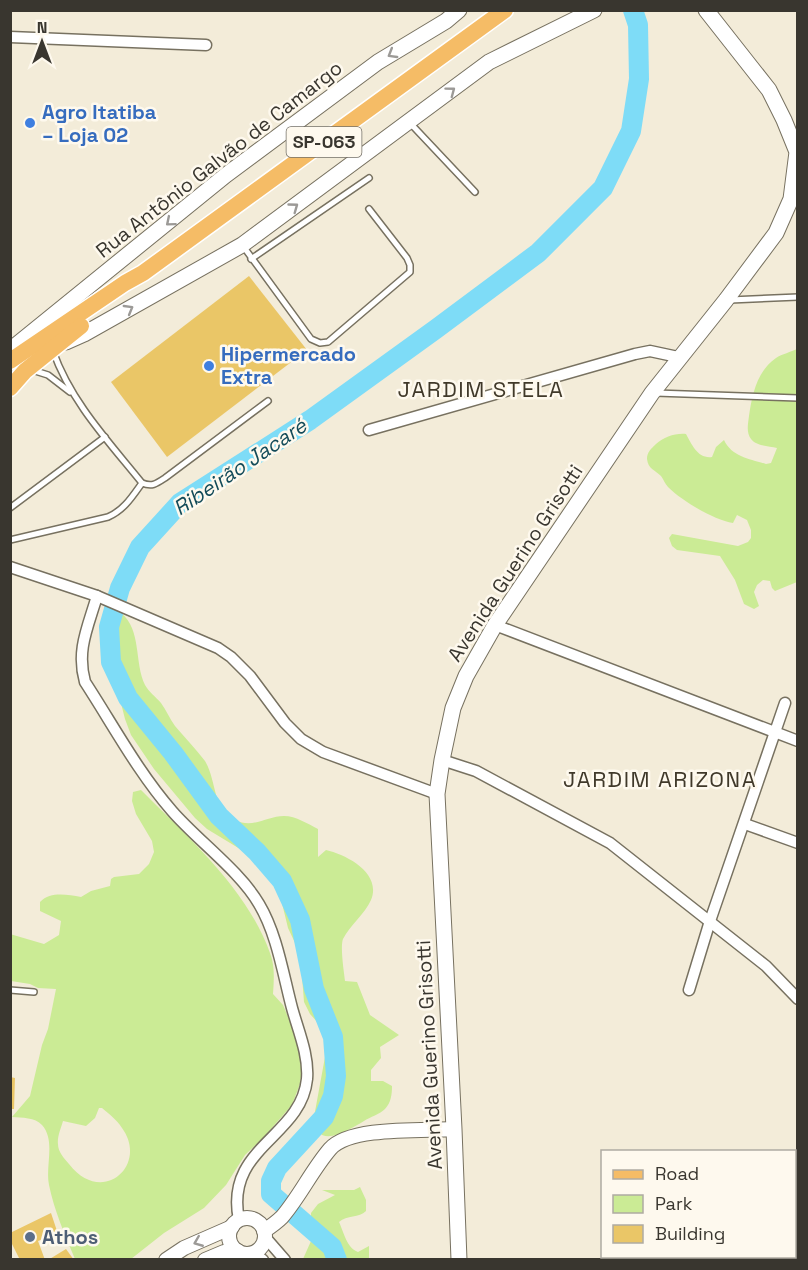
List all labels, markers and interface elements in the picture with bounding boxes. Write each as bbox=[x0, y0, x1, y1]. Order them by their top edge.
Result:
north arrow bbox=[12, 12, 72, 72]
text: N bbox=[37, 17, 47, 38]
one-way arrow bbox=[388, 46, 398, 58]
street label: Rua Antônio Galvão de Camargo bbox=[91, 55, 347, 263]
one-way arrow bbox=[444, 87, 455, 98]
place label: Agro Itatiba – Loja 02 bbox=[42, 99, 157, 148]
marker: Agro Itatiba – Loja 02 bbox=[23, 116, 37, 130]
road number: SP-063 bbox=[286, 127, 362, 157]
one-way arrow bbox=[288, 203, 299, 214]
one-way arrow bbox=[166, 215, 177, 226]
one-way arrow bbox=[123, 305, 133, 317]
place label: Hipermercado Extra bbox=[221, 341, 356, 390]
marker: Hipermercado Extra bbox=[202, 359, 216, 373]
district label: JARDIM STELA bbox=[398, 375, 564, 403]
water label: Ribeirão Jacaré bbox=[168, 411, 313, 521]
street label: Avenida Guerino Grisotti bbox=[442, 460, 588, 666]
district label: JARDIM ARIZONA bbox=[563, 765, 757, 793]
street label: Avenida Guerino Grisotti bbox=[410, 940, 448, 1170]
legend bbox=[601, 1150, 796, 1258]
text: Road bbox=[655, 1162, 699, 1185]
text: Park bbox=[655, 1192, 693, 1215]
text: Building bbox=[655, 1222, 725, 1245]
place label: Athos bbox=[42, 1224, 98, 1250]
marker: Athos bbox=[23, 1230, 37, 1244]
one-way arrow bbox=[194, 1235, 205, 1247]

